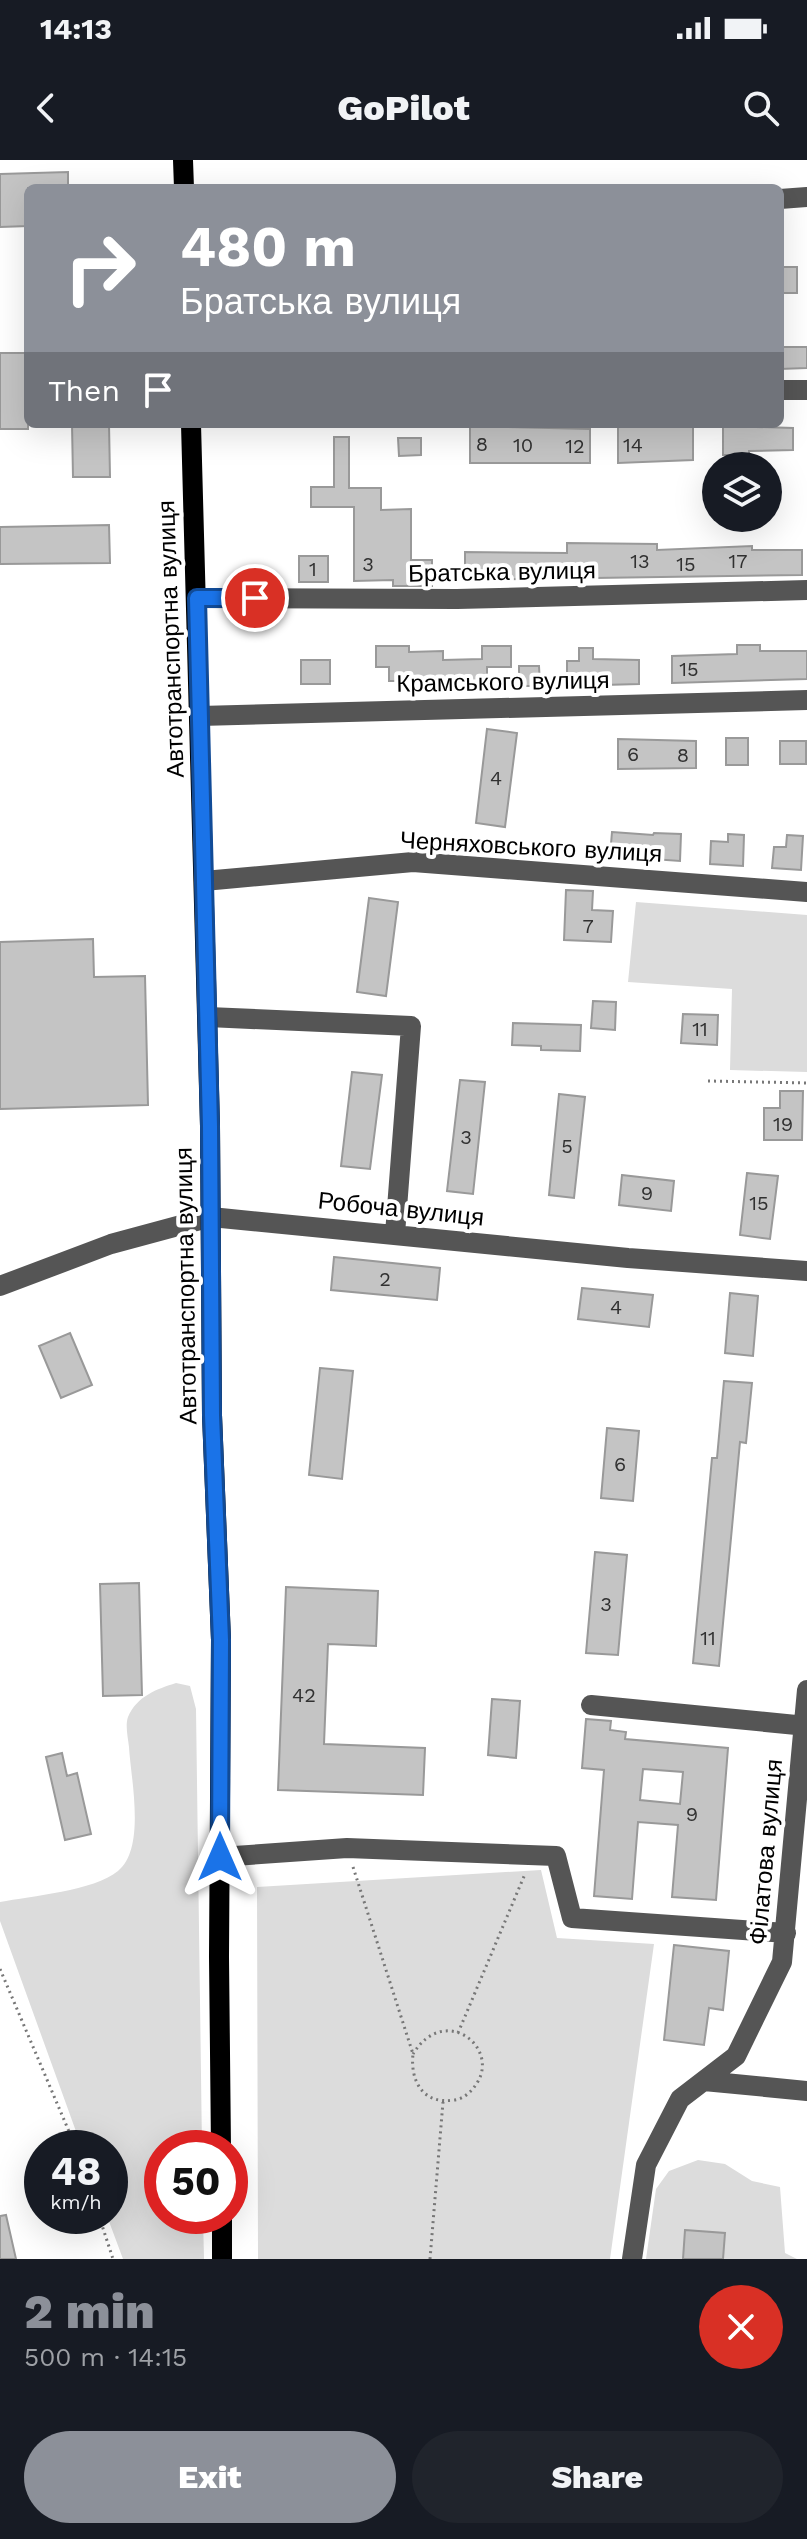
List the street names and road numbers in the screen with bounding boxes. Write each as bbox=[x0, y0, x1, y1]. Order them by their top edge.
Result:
street label: Автотранспортна вулиця bbox=[152, 500, 190, 778]
street label: Братська вулиця bbox=[408, 556, 596, 588]
street label: Крамського вулиця bbox=[396, 666, 610, 698]
street label: Черняховського вулиця bbox=[399, 826, 663, 868]
street label: Автотранспортна вулиця bbox=[170, 1147, 202, 1425]
street label: Робоча вулиця bbox=[317, 1186, 485, 1232]
street label: Філатова вулиця bbox=[744, 1758, 788, 1946]

